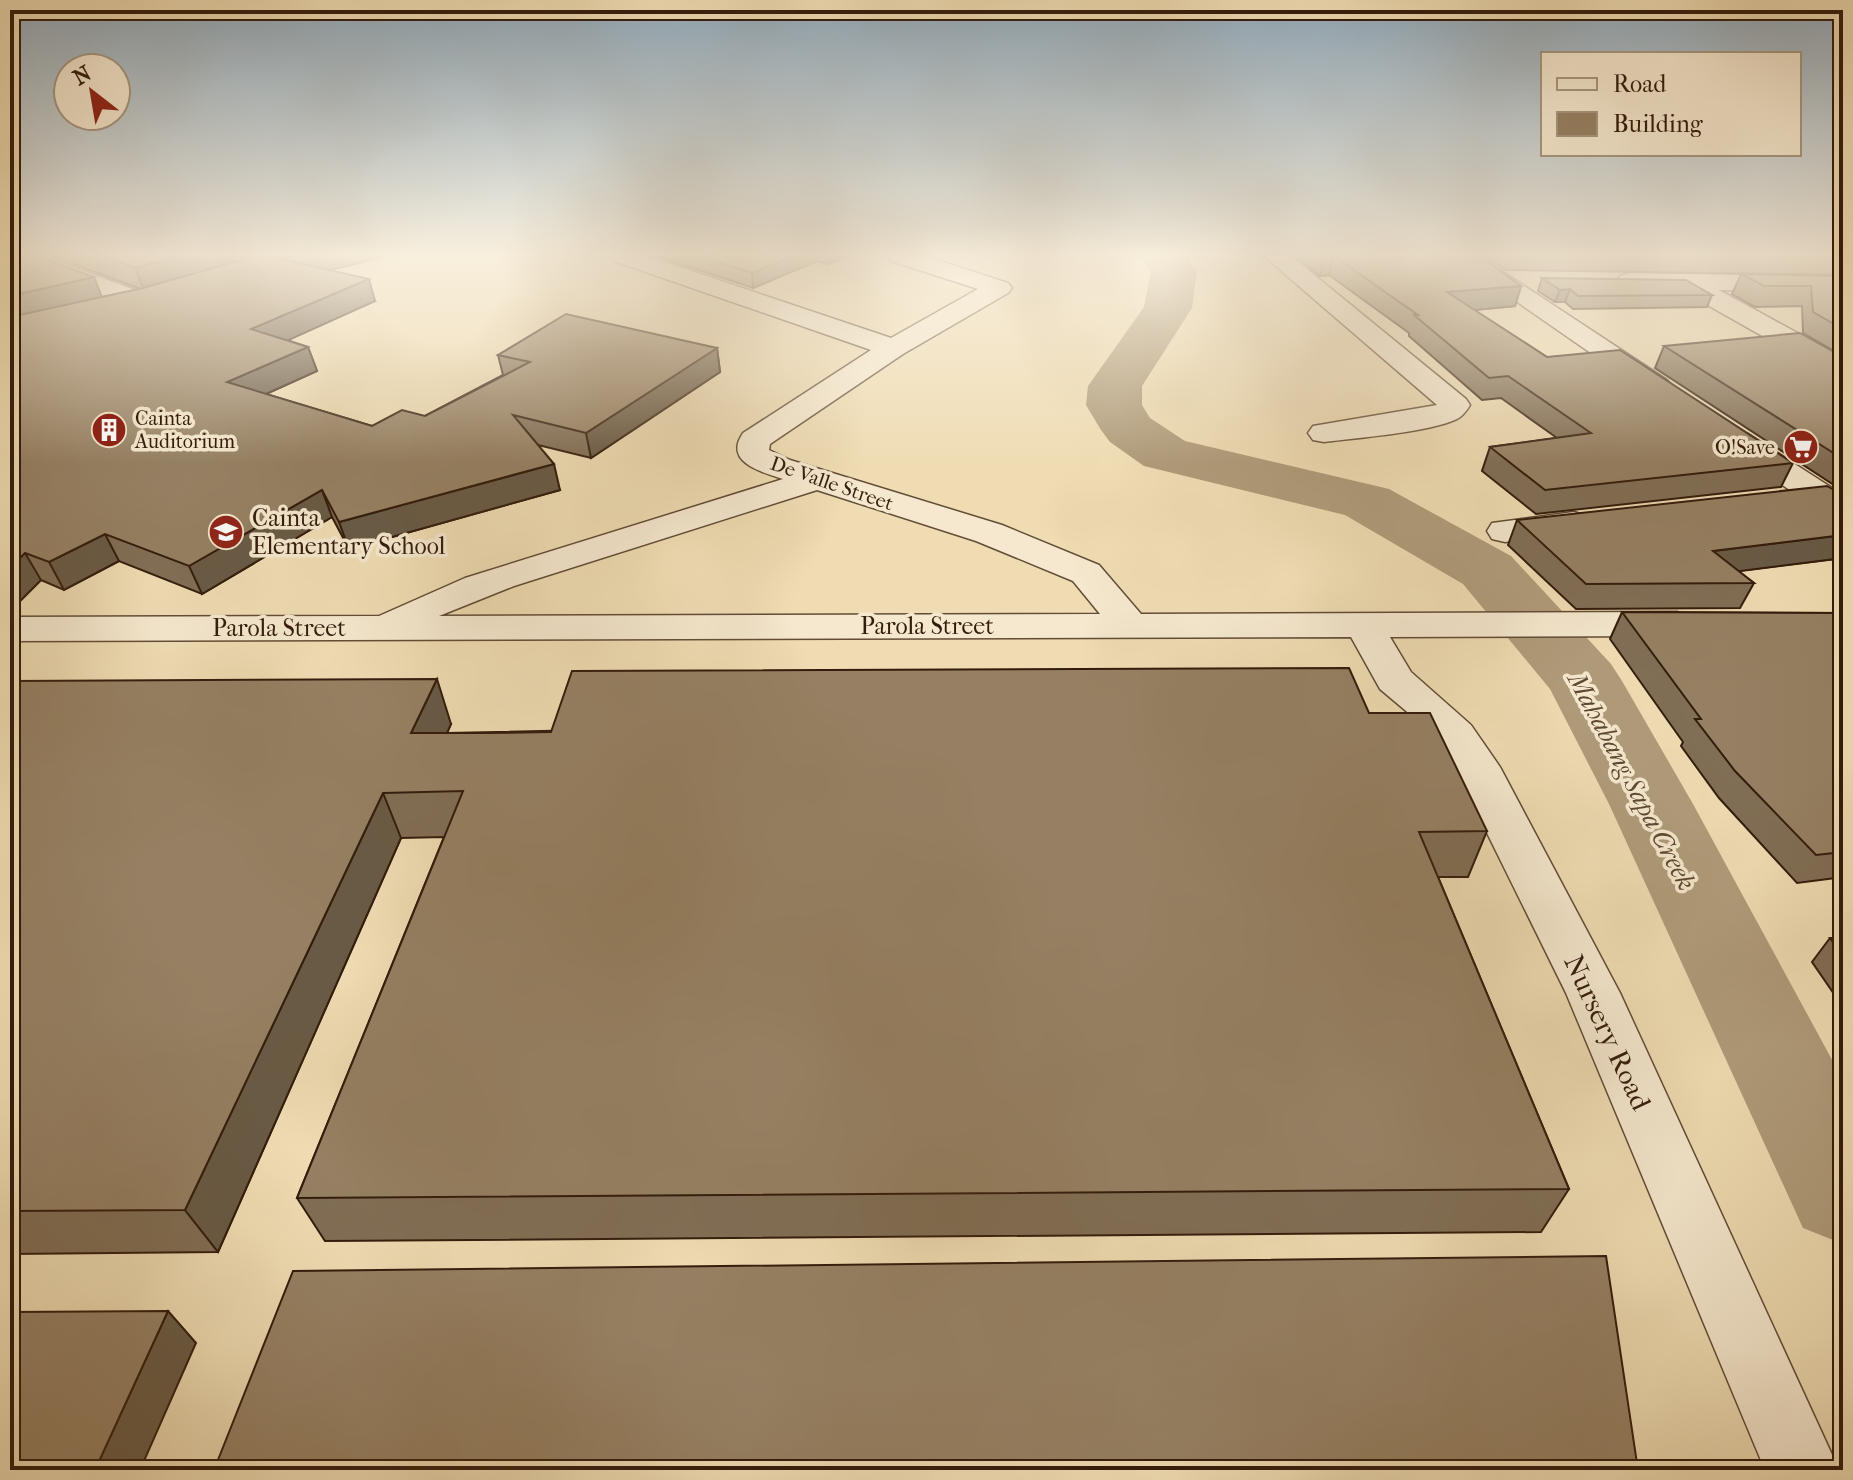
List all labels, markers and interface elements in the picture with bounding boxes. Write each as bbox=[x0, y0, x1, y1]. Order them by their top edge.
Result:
north arrow bbox=[52, 52, 132, 132]
legend bbox=[1541, 52, 1801, 156]
text: N bbox=[68, 60, 96, 91]
text: Road bbox=[1613, 70, 1667, 98]
text: Building bbox=[1613, 110, 1704, 138]
place label: Cainta Auditorium bbox=[134, 407, 235, 453]
building icon: Cainta Auditorium bbox=[90, 411, 128, 449]
supermarket icon: O!Save bbox=[1782, 428, 1820, 466]
place label: O!Save bbox=[1715, 436, 1775, 459]
street label: De Valle Street bbox=[767, 452, 896, 515]
place label: Cainta Elementary School bbox=[252, 504, 446, 560]
school or university icon: Cainta Elementary School bbox=[207, 513, 245, 551]
street label: Parola Street bbox=[860, 612, 994, 640]
street label: Parola Street bbox=[212, 614, 346, 642]
water label: Mahabang Sapa Creek bbox=[1560, 665, 1702, 896]
street label: Nursery Road bbox=[1557, 949, 1658, 1116]

